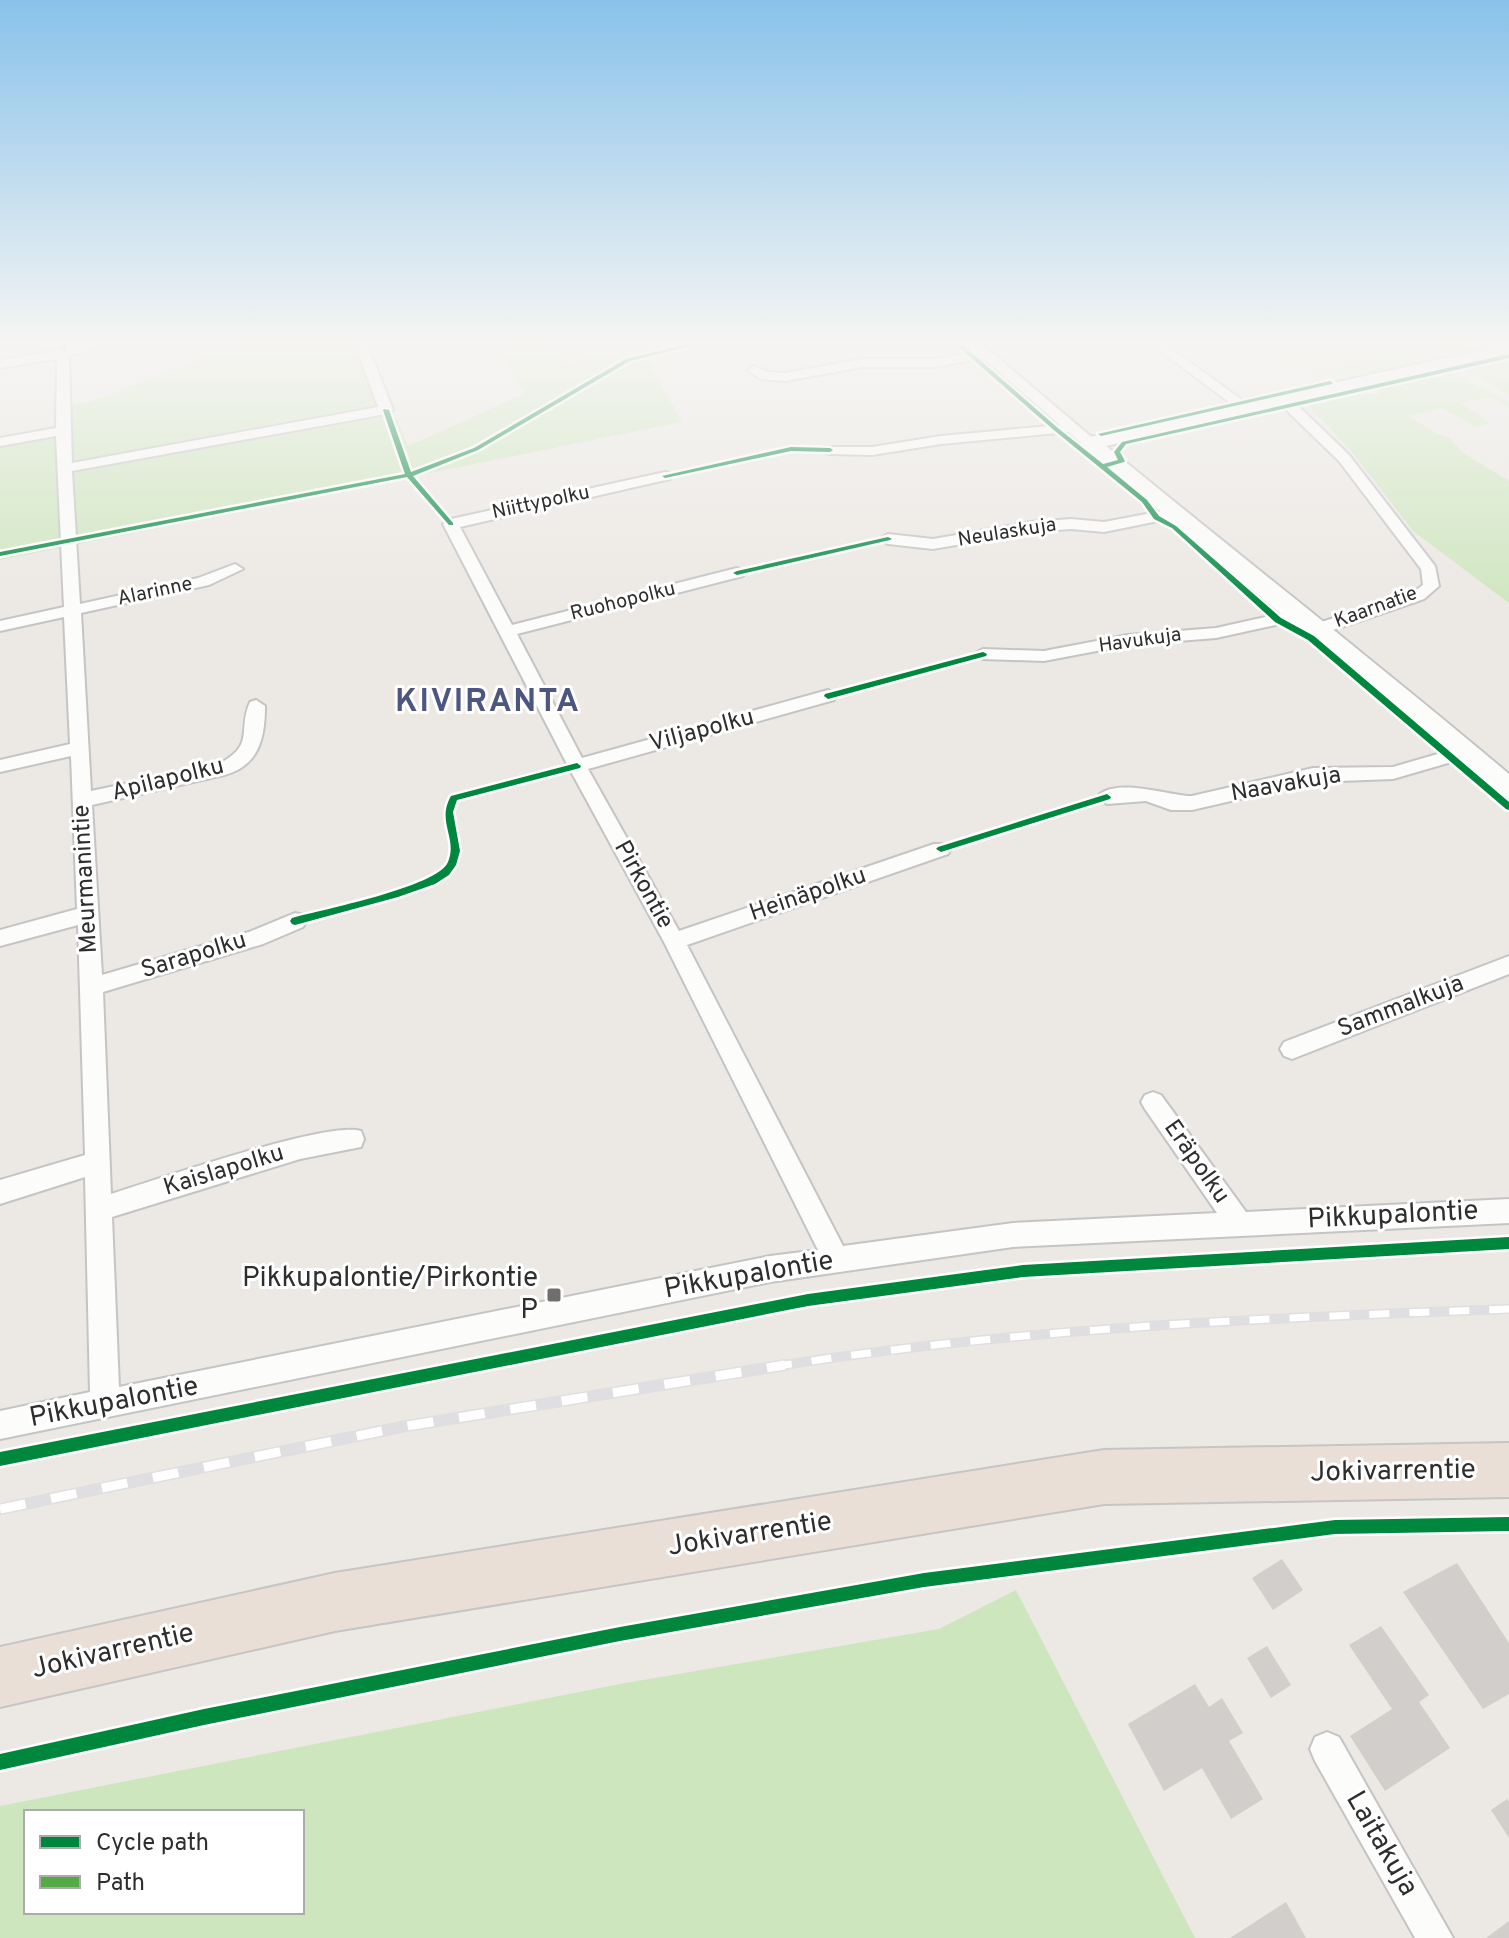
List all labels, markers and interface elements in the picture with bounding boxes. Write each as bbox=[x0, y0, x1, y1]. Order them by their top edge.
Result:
street label: Niittypolku bbox=[490, 480, 592, 526]
street label: Neulaskuja bbox=[956, 512, 1058, 554]
street label: Alarinne bbox=[115, 571, 195, 613]
street label: Ruohopolku bbox=[568, 576, 678, 628]
street label: Kaarnatie bbox=[1331, 581, 1421, 635]
street label: Havukuja bbox=[1097, 622, 1183, 660]
district label: KIVIRANTA bbox=[395, 683, 581, 723]
street label: Viljapolku bbox=[646, 703, 758, 759]
street label: Apilapolku bbox=[109, 752, 227, 808]
street label: Naavakuja bbox=[1228, 761, 1344, 809]
street label: Meurmanintie bbox=[67, 804, 105, 954]
street label: Pirkontie bbox=[606, 836, 680, 934]
street label: Heinäpolku bbox=[746, 861, 870, 929]
street label: Sarapolku bbox=[138, 926, 250, 986]
street label: Sammalkuja bbox=[1334, 969, 1468, 1045]
street label: Eräpolku bbox=[1156, 1114, 1236, 1210]
street label: Kaislapolku bbox=[160, 1138, 288, 1204]
street label: Pikkupalontie bbox=[1307, 1194, 1479, 1238]
street label: Pikkupalontie bbox=[662, 1243, 836, 1309]
place label: Pikkupalontie/Pirkontie P bbox=[242, 1261, 538, 1329]
marker: Pikkupalontie/Pirkontie P bbox=[545, 1286, 563, 1304]
street label: Pikkupalontie bbox=[26, 1369, 202, 1437]
street label: Jokivarrentie bbox=[1310, 1453, 1476, 1491]
street label: Jokivarrentie bbox=[665, 1504, 835, 1566]
street label: Jokivarrentie bbox=[28, 1616, 198, 1688]
street label: Laitakuja bbox=[1337, 1785, 1425, 1903]
legend bbox=[24, 1810, 304, 1914]
text: Cycle path bbox=[96, 1829, 209, 1859]
text: Path bbox=[96, 1869, 145, 1899]

